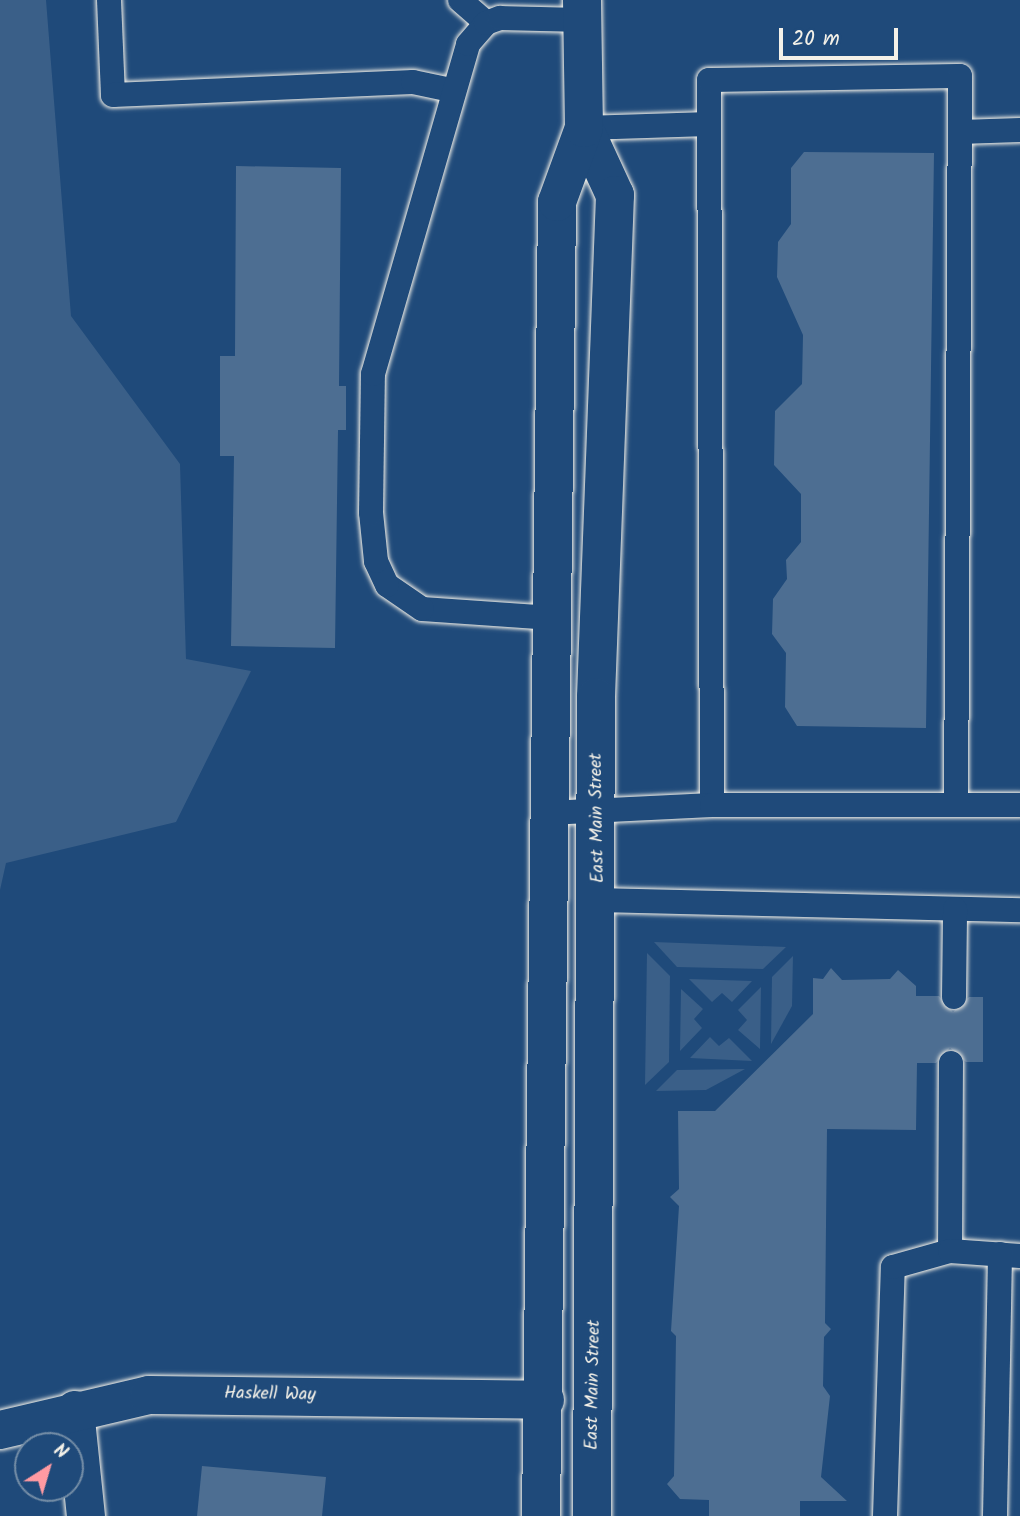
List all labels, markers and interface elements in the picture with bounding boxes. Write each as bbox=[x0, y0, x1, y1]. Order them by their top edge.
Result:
scale bar bbox=[782, 14, 901, 58]
text: 20 m bbox=[792, 23, 840, 56]
street label: East Main Street bbox=[586, 753, 610, 883]
street label: East Main Street bbox=[582, 1320, 606, 1450]
street label: Haskell Way bbox=[224, 1383, 316, 1407]
north arrow bbox=[14, 1432, 84, 1502]
text: N bbox=[47, 1436, 74, 1467]

